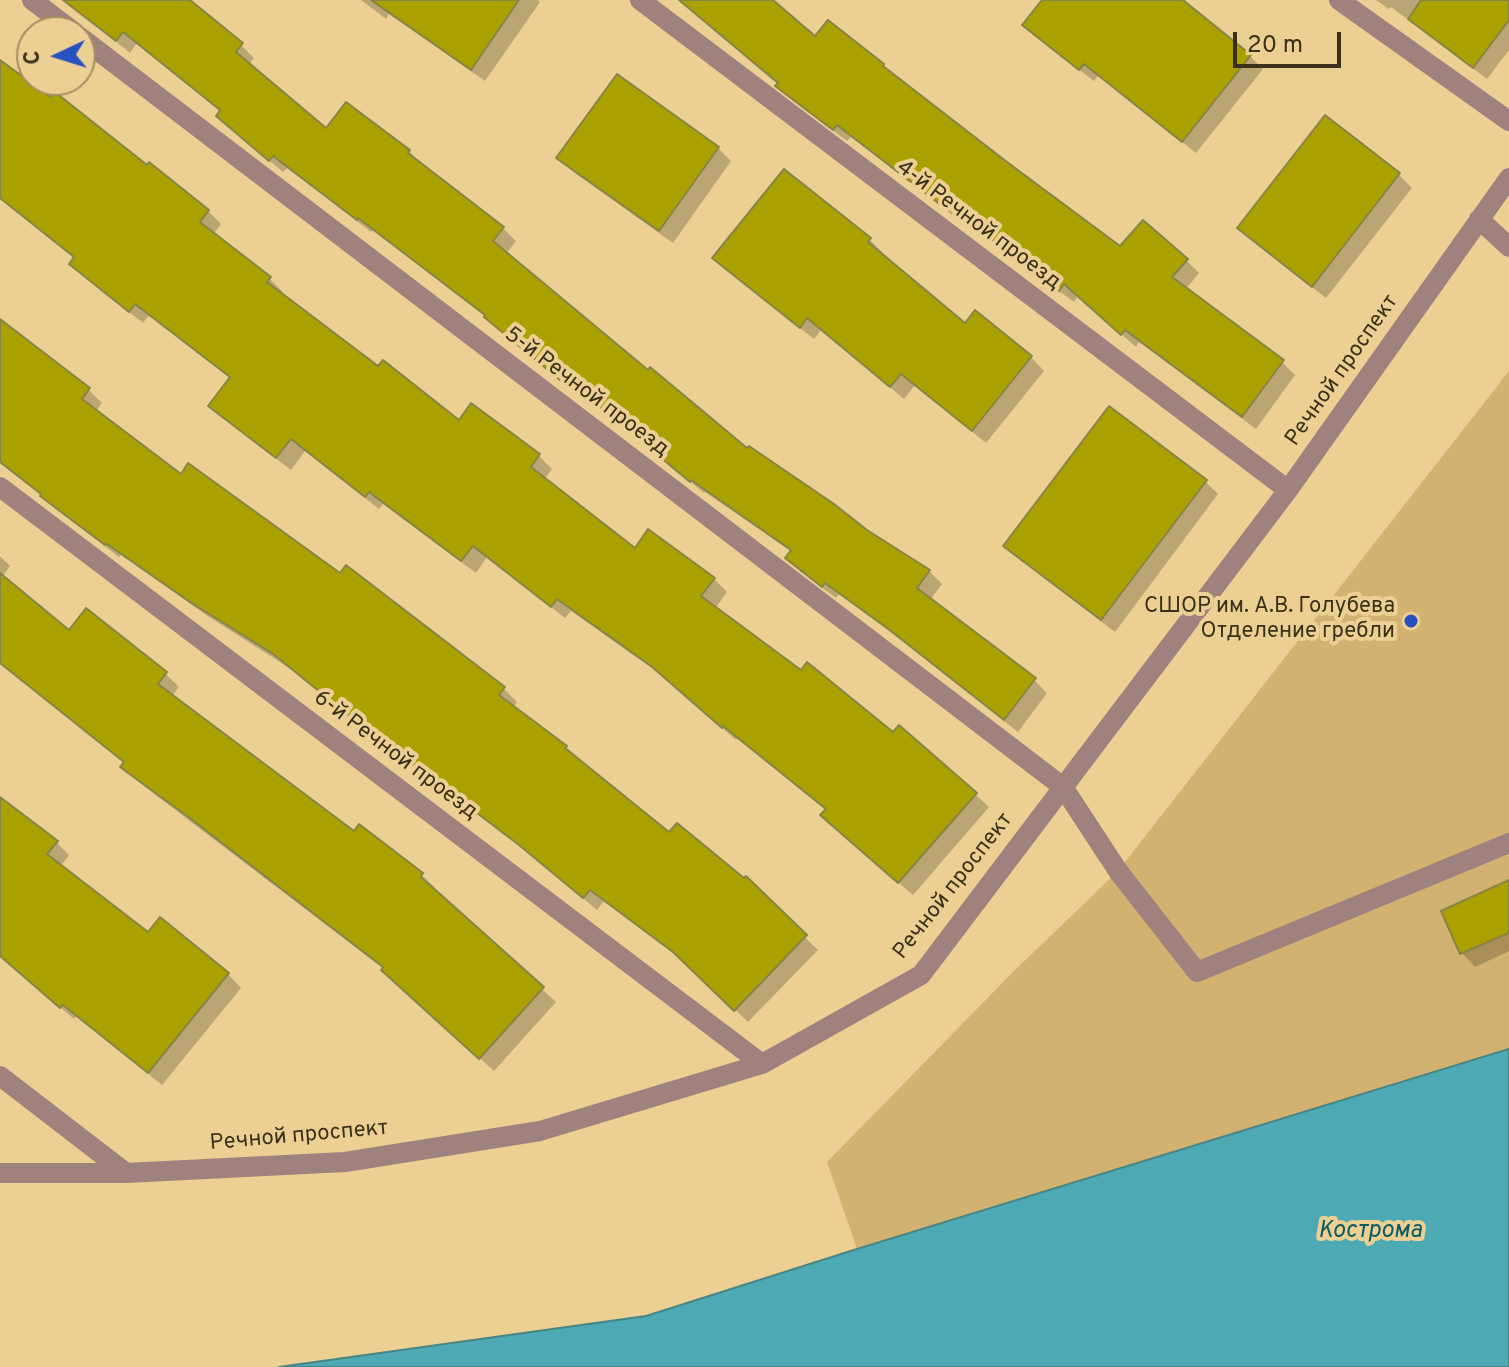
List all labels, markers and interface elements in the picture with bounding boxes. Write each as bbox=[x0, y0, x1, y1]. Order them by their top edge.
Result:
north arrow bbox=[16, 16, 96, 96]
scale bar bbox=[1237, 16, 1345, 66]
text: 20 m bbox=[1247, 31, 1303, 61]
text: С bbox=[20, 50, 48, 66]
street label: 4-й Речной проезд bbox=[890, 155, 1066, 297]
street label: Речной проспект bbox=[1281, 290, 1405, 452]
street label: 5-й Речной проезд bbox=[498, 322, 674, 464]
place label: СШОР им. А.В. Голубева Отделение гребли bbox=[1144, 595, 1395, 646]
marker: СШОР им. А.В. Голубева Отделение гребли bbox=[1402, 612, 1420, 630]
street label: 6-й Речной проезд bbox=[308, 686, 482, 826]
street label: Речной проспект bbox=[889, 808, 1019, 966]
street label: Речной проспект bbox=[209, 1116, 389, 1158]
water label: Кострома bbox=[1318, 1218, 1422, 1246]

